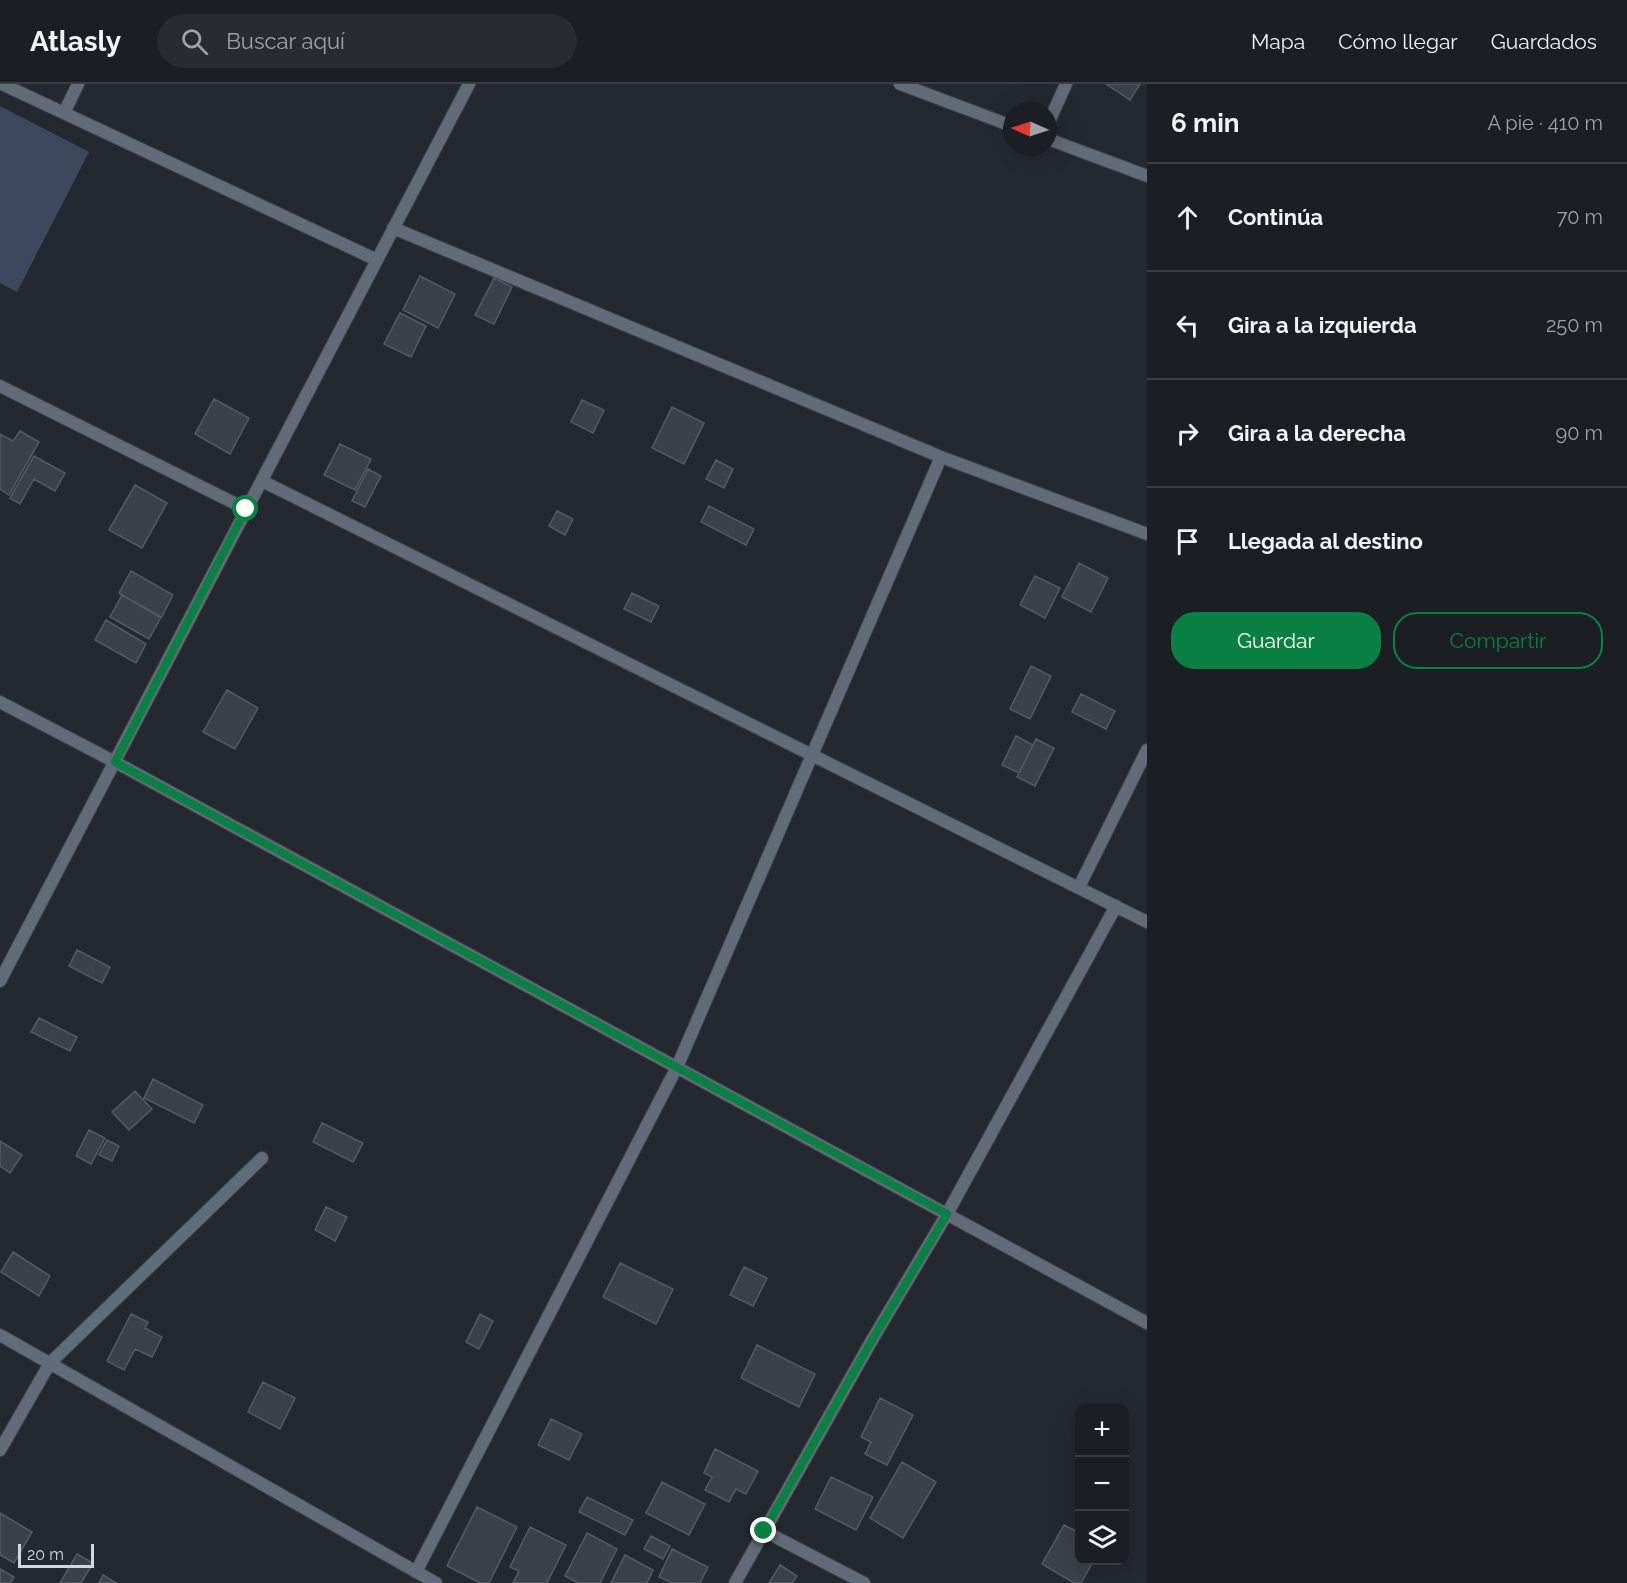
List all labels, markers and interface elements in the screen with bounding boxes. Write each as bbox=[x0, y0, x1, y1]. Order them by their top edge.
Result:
search box bbox=[157, 14, 577, 68]
text: Atlasly bbox=[30, 25, 121, 58]
icon: search bbox=[178, 25, 211, 58]
text: Buscar aquí bbox=[226, 28, 345, 54]
text: Mapa bbox=[1251, 29, 1305, 54]
text: Cómo llegar bbox=[1338, 29, 1458, 54]
text: Guardados bbox=[1491, 29, 1597, 54]
north arrow bbox=[1003, 102, 1057, 156]
text: 6 min bbox=[1171, 108, 1240, 138]
text: A pie · 410 m bbox=[1487, 111, 1603, 135]
icon: ahead bbox=[1171, 201, 1204, 234]
text: Continúa bbox=[1228, 204, 1323, 230]
text: 70 m bbox=[1557, 205, 1603, 229]
icon: left bbox=[1171, 309, 1204, 342]
text: Gira a la izquierda bbox=[1228, 312, 1417, 338]
text: 250 m bbox=[1546, 313, 1603, 337]
icon: right bbox=[1171, 417, 1204, 450]
text: Gira a la derecha bbox=[1228, 420, 1406, 446]
text: 90 m bbox=[1556, 421, 1603, 445]
route start bbox=[232, 495, 258, 521]
icon: arrive bbox=[1171, 525, 1204, 558]
text: Llegada al destino bbox=[1228, 528, 1423, 554]
button: Guardar bbox=[1171, 612, 1381, 669]
button: Compartir bbox=[1393, 612, 1603, 669]
map controls bbox=[1075, 1403, 1129, 1565]
button: + bbox=[1075, 1403, 1129, 1457]
button: − bbox=[1075, 1457, 1129, 1511]
button: layers bbox=[1075, 1511, 1129, 1565]
route end bbox=[750, 1517, 776, 1543]
scale bar bbox=[18, 1541, 94, 1568]
text: 20 m bbox=[27, 1545, 64, 1564]

